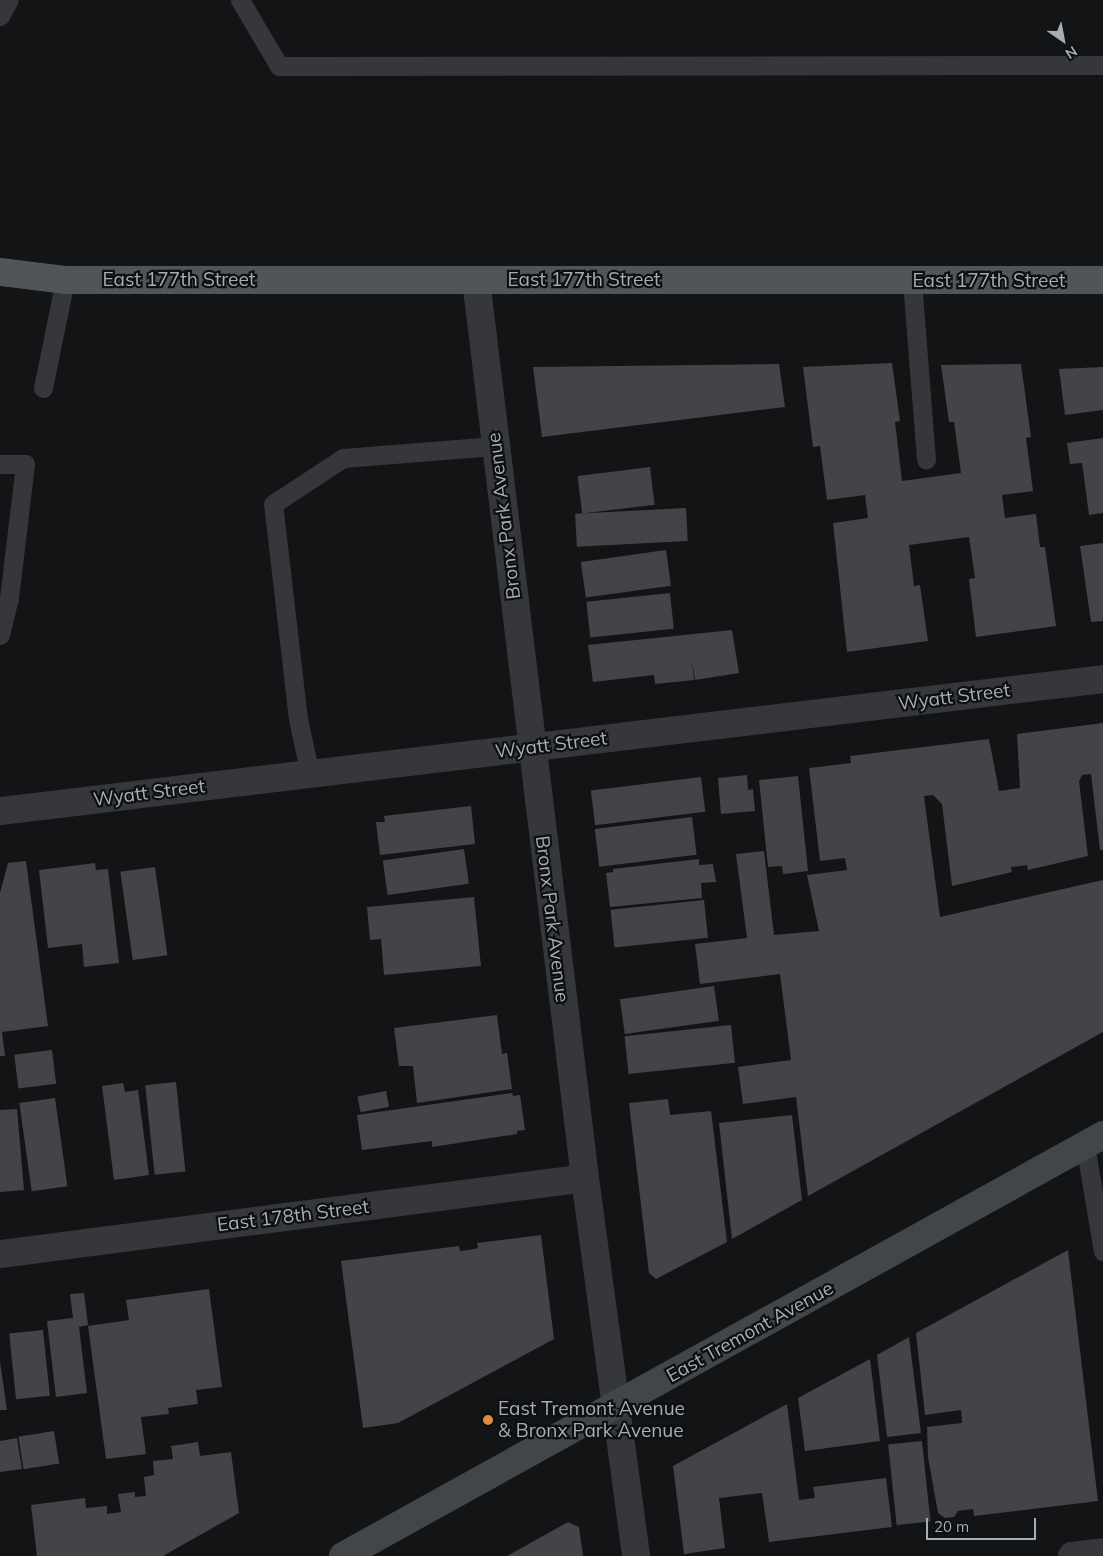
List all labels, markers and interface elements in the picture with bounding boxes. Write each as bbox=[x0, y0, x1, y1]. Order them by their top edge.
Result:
north arrow bbox=[1038, 15, 1088, 65]
text: N bbox=[1062, 42, 1081, 63]
street label: East 177th Street bbox=[103, 269, 255, 291]
street label: East 177th Street bbox=[508, 269, 660, 291]
street label: East 177th Street bbox=[913, 270, 1065, 292]
street label: Bronx Park Avenue bbox=[482, 431, 526, 601]
street label: Wyatt Street bbox=[897, 679, 1011, 715]
street label: Wyatt Street bbox=[494, 727, 608, 763]
street label: Wyatt Street bbox=[92, 775, 206, 811]
street label: Bronx Park Avenue bbox=[530, 834, 574, 1004]
street label: East 178th Street bbox=[216, 1195, 370, 1237]
street label: East Tremont Avenue bbox=[663, 1277, 837, 1387]
place label: East Tremont Avenue & Bronx Park Avenue bbox=[498, 1398, 685, 1442]
marker: East Tremont Avenue & Bronx Park Avenue bbox=[482, 1414, 494, 1426]
scale bar bbox=[928, 1508, 1038, 1540]
text: 20 m bbox=[934, 1517, 969, 1536]

